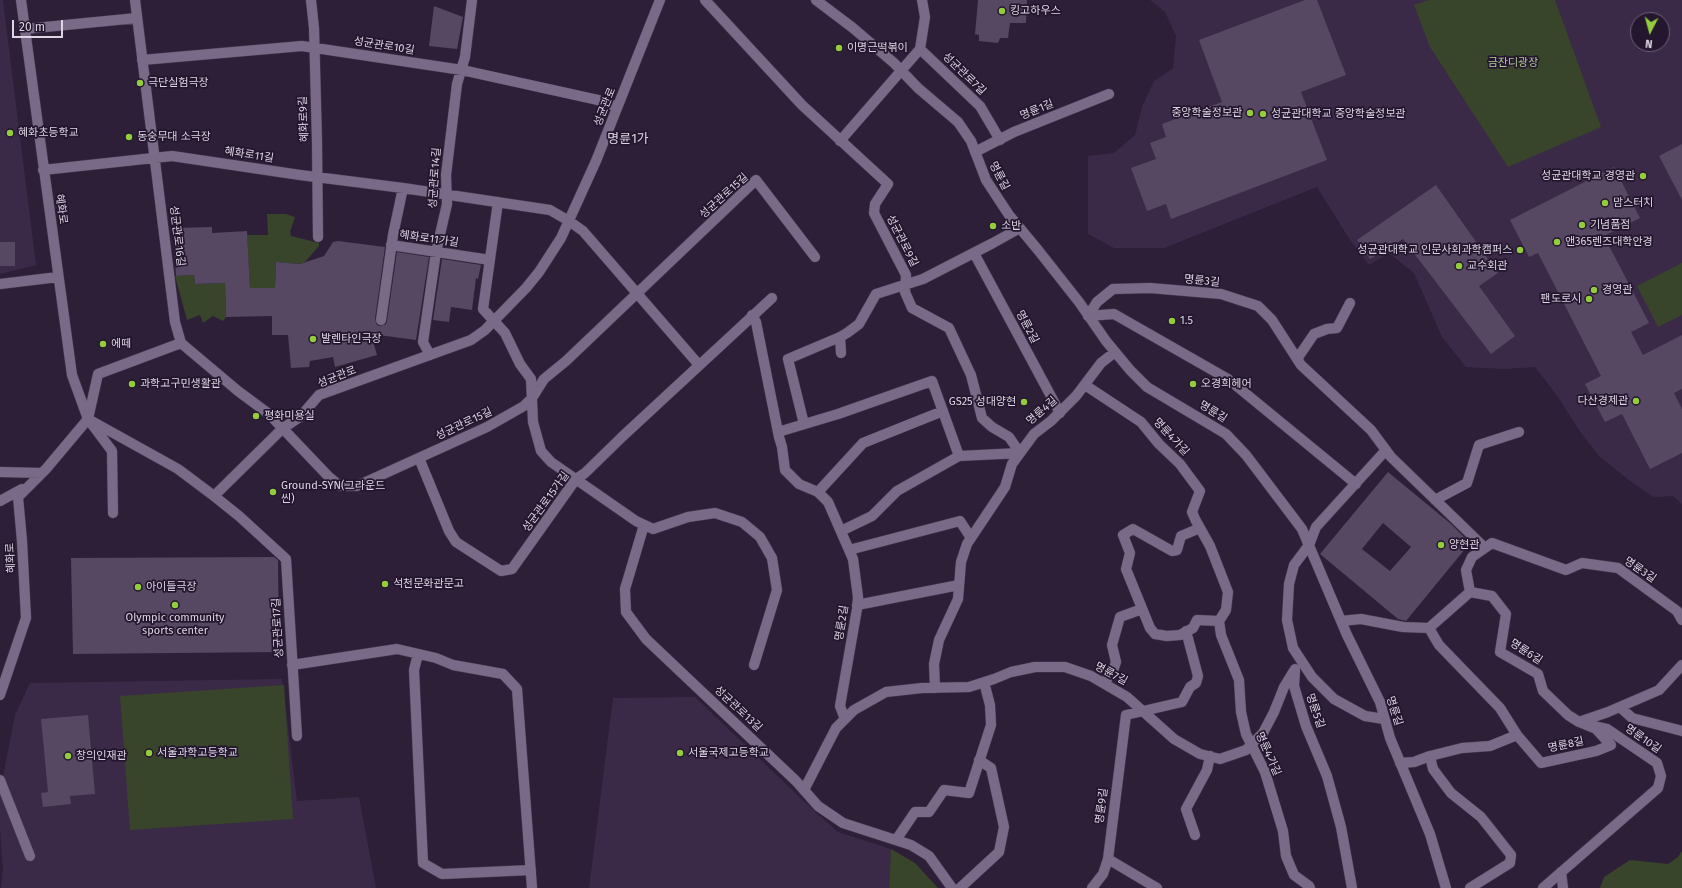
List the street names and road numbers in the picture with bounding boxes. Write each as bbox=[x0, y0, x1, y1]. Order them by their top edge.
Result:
street label: 성균관로10길 bbox=[353, 35, 415, 57]
street label: 성균관로7길 bbox=[939, 50, 989, 98]
street label: 성균관로 bbox=[591, 86, 619, 128]
street label: 혜화로9길 bbox=[297, 96, 311, 142]
street label: 명륜1길 bbox=[1018, 97, 1056, 123]
street label: 혜화로11길 bbox=[223, 145, 275, 165]
street label: 성균관로14길 bbox=[426, 147, 444, 209]
street label: 명륜길 bbox=[986, 159, 1012, 193]
street label: 성균관로15길 bbox=[697, 171, 751, 221]
street label: 혜화로 bbox=[52, 193, 70, 225]
street label: 성균관로16길 bbox=[167, 205, 187, 267]
street label: 성균관로9길 bbox=[883, 213, 921, 269]
street label: 혜화로11가길 bbox=[398, 228, 460, 250]
street label: 명륜3길 bbox=[1183, 273, 1221, 289]
street label: 명륜2길 bbox=[1013, 308, 1041, 346]
street label: 성균관로 bbox=[316, 364, 358, 390]
street label: 명륜4길 bbox=[1024, 394, 1060, 428]
street label: 명륜길 bbox=[1197, 399, 1229, 425]
street label: 성균관로15길 bbox=[434, 405, 494, 443]
street label: 명륜4가길 bbox=[1150, 416, 1192, 458]
street label: 성균관로15가길 bbox=[520, 469, 572, 535]
street label: 혜화로 bbox=[4, 542, 18, 574]
street label: 명륜3길 bbox=[1621, 555, 1659, 585]
street label: 성균관로17길 bbox=[270, 598, 286, 658]
street label: 명륜2길 bbox=[833, 604, 851, 642]
street label: 명륜6길 bbox=[1507, 637, 1545, 667]
street label: 명륜7길 bbox=[1092, 660, 1130, 688]
street label: 성균관로13길 bbox=[711, 683, 765, 735]
street label: 명륜5길 bbox=[1303, 692, 1327, 730]
street label: 명륜길 bbox=[1383, 695, 1405, 727]
street label: 명륜10길 bbox=[1622, 722, 1664, 756]
street label: 명륜4가길 bbox=[1253, 730, 1283, 778]
street label: 명륜8길 bbox=[1547, 735, 1585, 755]
street label: 명륜9길 bbox=[1093, 787, 1111, 825]

